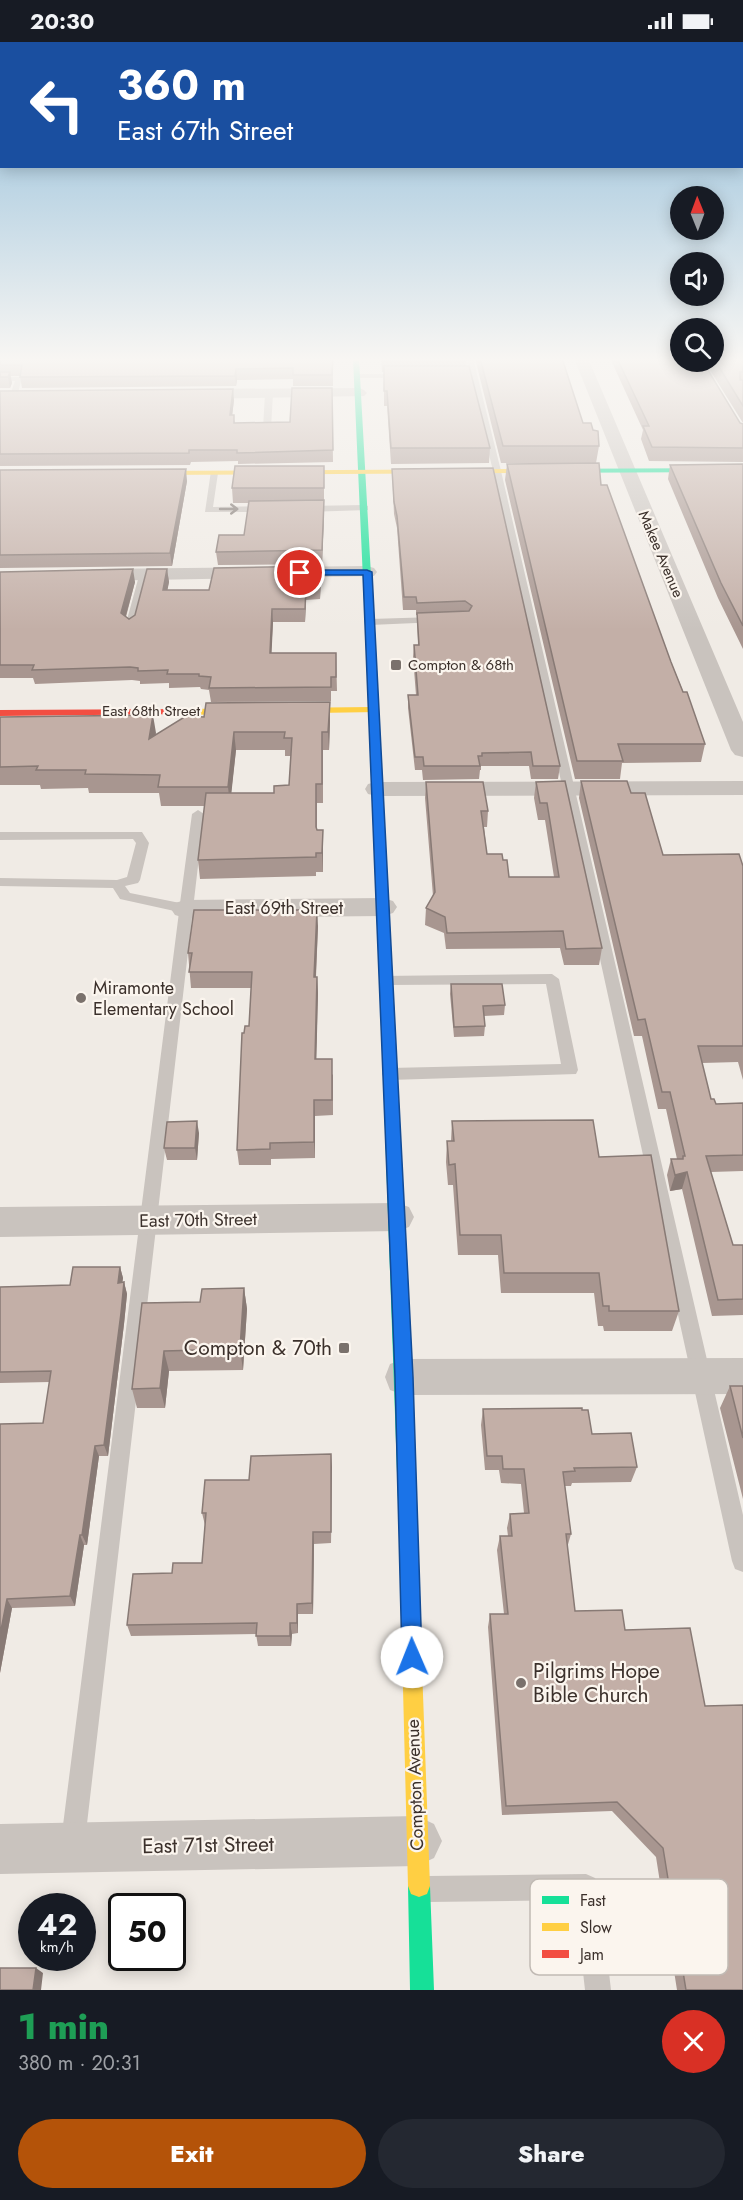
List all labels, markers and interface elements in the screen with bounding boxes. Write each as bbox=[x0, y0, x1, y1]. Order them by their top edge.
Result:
text: 20:30 bbox=[30, 5, 94, 37]
text: 360 m bbox=[117, 55, 246, 116]
icon: left bbox=[18, 66, 96, 144]
text: East 67th Street bbox=[117, 111, 293, 150]
north arrow bbox=[670, 186, 724, 240]
map controls bbox=[670, 186, 724, 372]
button: sound bbox=[670, 252, 724, 306]
button: search bbox=[670, 318, 724, 372]
one-way arrow bbox=[219, 503, 239, 515]
street label: Makee Avenue bbox=[633, 507, 689, 601]
pin bbox=[274, 547, 325, 598]
icon: arrive bbox=[283, 556, 316, 589]
place label: Compton & 68th bbox=[408, 654, 514, 676]
marker: Compton & 68th bbox=[389, 658, 403, 672]
street label: East 68th Street bbox=[102, 700, 200, 722]
street label: East 69th Street bbox=[225, 895, 344, 921]
place label: Miramonte Elementary School bbox=[93, 975, 234, 1022]
marker: Miramonte Elementary School bbox=[74, 991, 88, 1005]
street label: East 70th Street bbox=[139, 1206, 258, 1234]
place label: Compton & 70th bbox=[184, 1333, 332, 1363]
marker: Compton & 70th bbox=[337, 1341, 351, 1355]
position arrow bbox=[380, 1625, 444, 1689]
place label: Pilgrims Hope Bible Church bbox=[533, 1656, 660, 1710]
marker: Pilgrims Hope Bible Church bbox=[514, 1676, 528, 1690]
street label: Compton Avenue bbox=[400, 1719, 430, 1851]
street label: East 71st Street bbox=[142, 1829, 274, 1861]
legend bbox=[530, 1879, 728, 1975]
text: Fast bbox=[580, 1889, 606, 1912]
speed limit sign: 50 bbox=[108, 1893, 186, 1971]
text: 42 bbox=[37, 1903, 77, 1946]
text: Slow bbox=[580, 1916, 612, 1939]
text: km/h bbox=[40, 1936, 74, 1958]
text: Jam bbox=[578, 1943, 604, 1966]
text: 1 min bbox=[18, 2000, 109, 2052]
button: close bbox=[662, 2010, 725, 2073]
text: 380 m · 20:31 bbox=[18, 2049, 141, 2078]
button: Exit bbox=[18, 2119, 366, 2188]
button: Share bbox=[378, 2119, 725, 2188]

